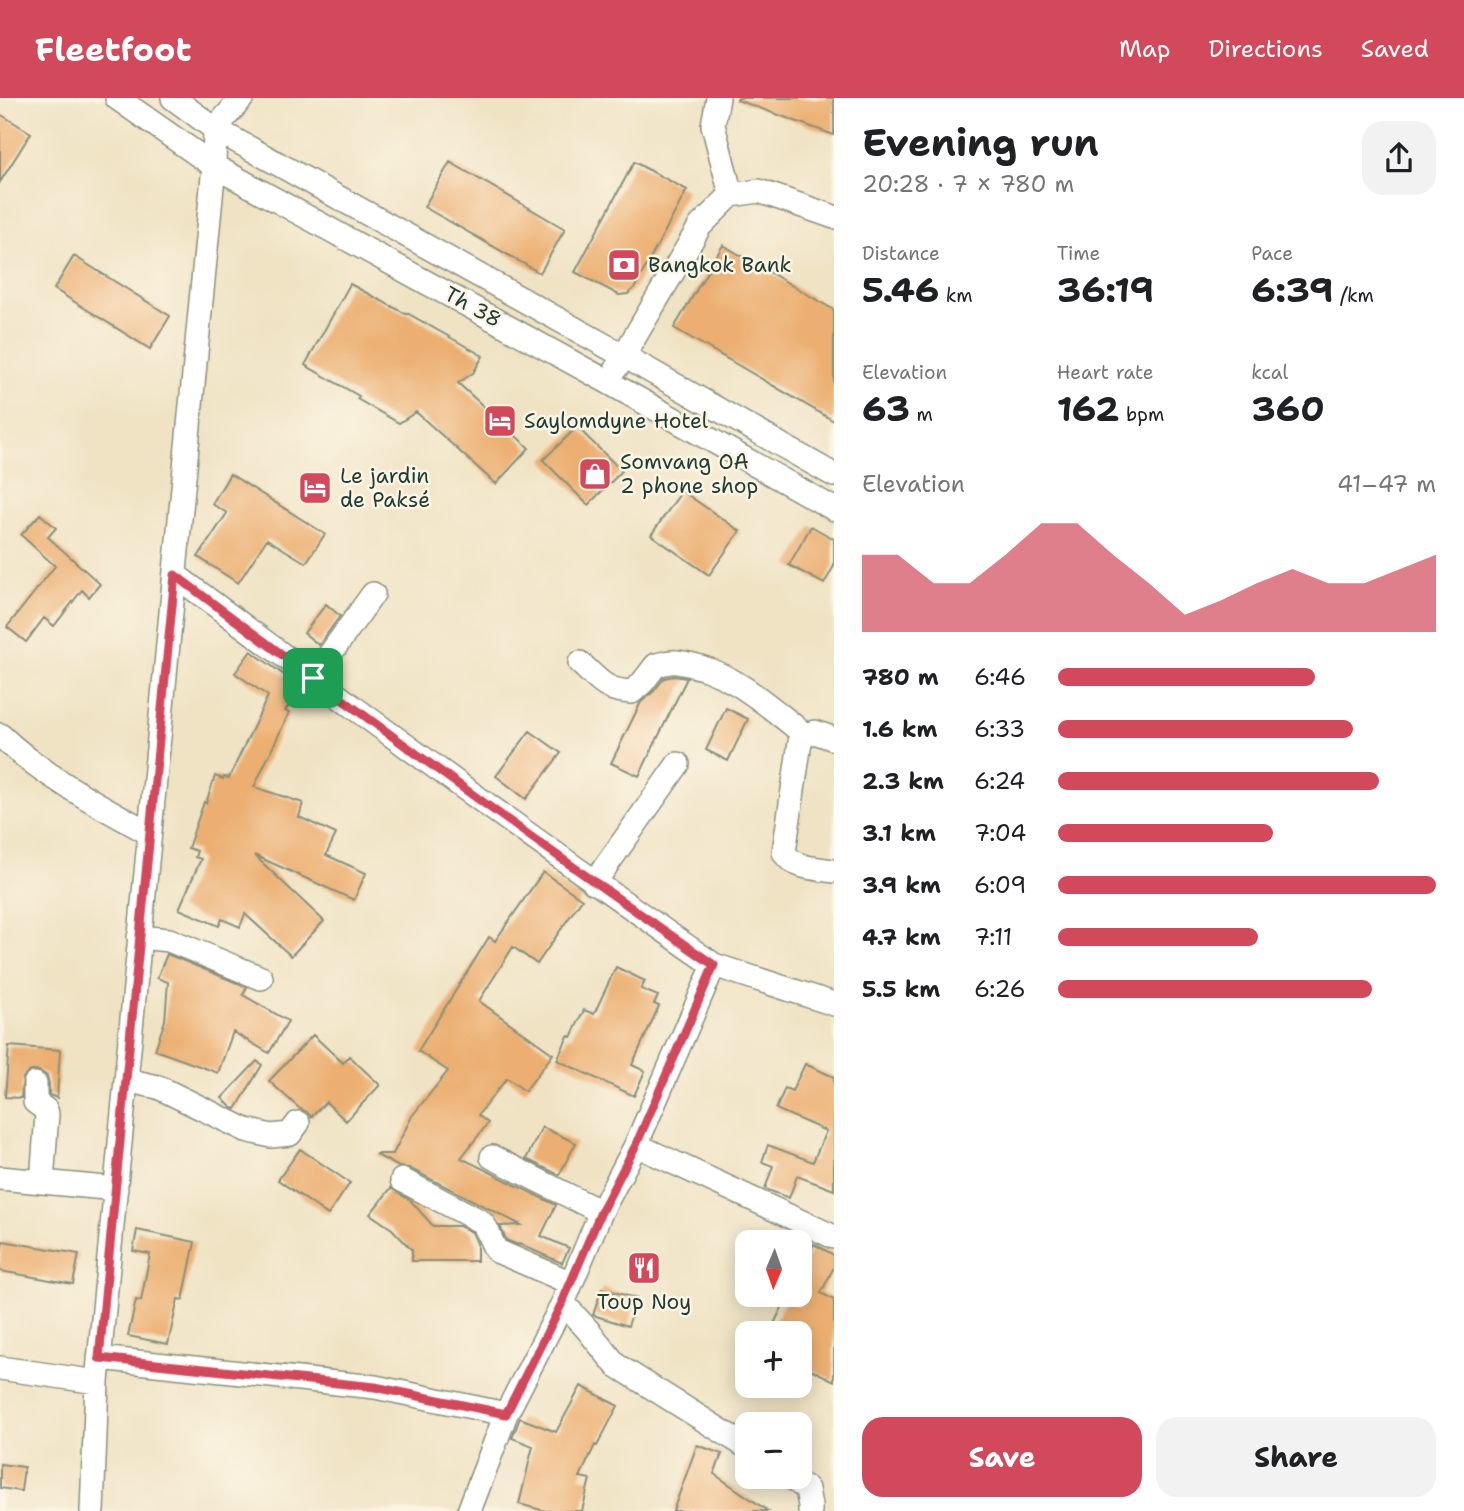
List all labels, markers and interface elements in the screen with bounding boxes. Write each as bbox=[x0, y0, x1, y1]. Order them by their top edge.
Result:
text: Fleetfoot bbox=[35, 27, 192, 72]
text: Map bbox=[1119, 33, 1170, 65]
text: Directions bbox=[1208, 33, 1323, 65]
text: Saved bbox=[1361, 33, 1429, 65]
text: Evening run bbox=[862, 117, 1099, 168]
button: share bbox=[1362, 121, 1436, 195]
text: 20:28 · 7 × 780 m bbox=[862, 169, 1074, 199]
text: Distance bbox=[862, 241, 940, 266]
text: Time bbox=[1057, 241, 1100, 266]
text: Pace bbox=[1251, 241, 1293, 266]
bank icon: Bangkok Bank bbox=[605, 246, 643, 284]
place label: Bangkok Bank bbox=[648, 251, 792, 279]
text: 5.46 bbox=[862, 266, 939, 313]
text: 36:19 bbox=[1057, 266, 1154, 313]
text: 6:39 bbox=[1251, 266, 1334, 313]
street label: Th 38 bbox=[439, 280, 507, 334]
text: km bbox=[939, 283, 973, 308]
text: /km bbox=[1334, 283, 1374, 308]
text: Elevation bbox=[862, 360, 947, 385]
text: Heart rate bbox=[1057, 360, 1153, 385]
text: kcal bbox=[1251, 360, 1288, 385]
text: 63 bbox=[862, 385, 910, 432]
text: 162 bbox=[1057, 385, 1120, 432]
text: 360 bbox=[1251, 385, 1325, 432]
hotel icon: Saylomdyne Hotel bbox=[481, 402, 519, 440]
text: m bbox=[910, 402, 933, 427]
text: bpm bbox=[1120, 402, 1164, 427]
place label: Saylomdyne Hotel bbox=[524, 407, 709, 435]
place label: Somvang OA 2 phone shop bbox=[620, 448, 758, 500]
shop icon: Somvang OA 2 phone shop bbox=[576, 455, 614, 493]
place label: Le jardin de Paksé bbox=[340, 462, 430, 514]
hotel icon: Le jardin de Paksé bbox=[296, 469, 334, 507]
text: Elevation bbox=[862, 469, 965, 499]
text: 41–47 m bbox=[1337, 469, 1436, 499]
pin bbox=[283, 648, 343, 708]
icon: arrive bbox=[294, 659, 332, 697]
text: 780 m bbox=[862, 662, 939, 692]
text: 6:46 bbox=[974, 662, 1026, 692]
text: 1.6 km bbox=[862, 714, 937, 744]
text: 6:33 bbox=[974, 714, 1025, 744]
text: 2.3 km bbox=[862, 766, 944, 796]
text: 6:24 bbox=[974, 766, 1025, 796]
text: 3.1 km bbox=[862, 818, 936, 848]
text: 7:04 bbox=[974, 818, 1026, 848]
text: 3.9 km bbox=[862, 870, 941, 900]
text: 6:09 bbox=[974, 870, 1026, 900]
text: 4.7 km bbox=[862, 922, 941, 952]
text: 7:11 bbox=[974, 922, 1012, 952]
text: 5.5 km bbox=[862, 974, 940, 1004]
text: 6:26 bbox=[974, 974, 1026, 1004]
north arrow bbox=[735, 1230, 812, 1307]
map controls bbox=[735, 1230, 812, 1489]
restaurant icon: Toup Noy bbox=[625, 1249, 663, 1287]
place label: Toup Noy bbox=[597, 1288, 691, 1316]
button: + bbox=[735, 1321, 812, 1398]
button: − bbox=[735, 1412, 812, 1489]
button: Save bbox=[862, 1417, 1142, 1497]
button: Share bbox=[1156, 1417, 1436, 1497]

